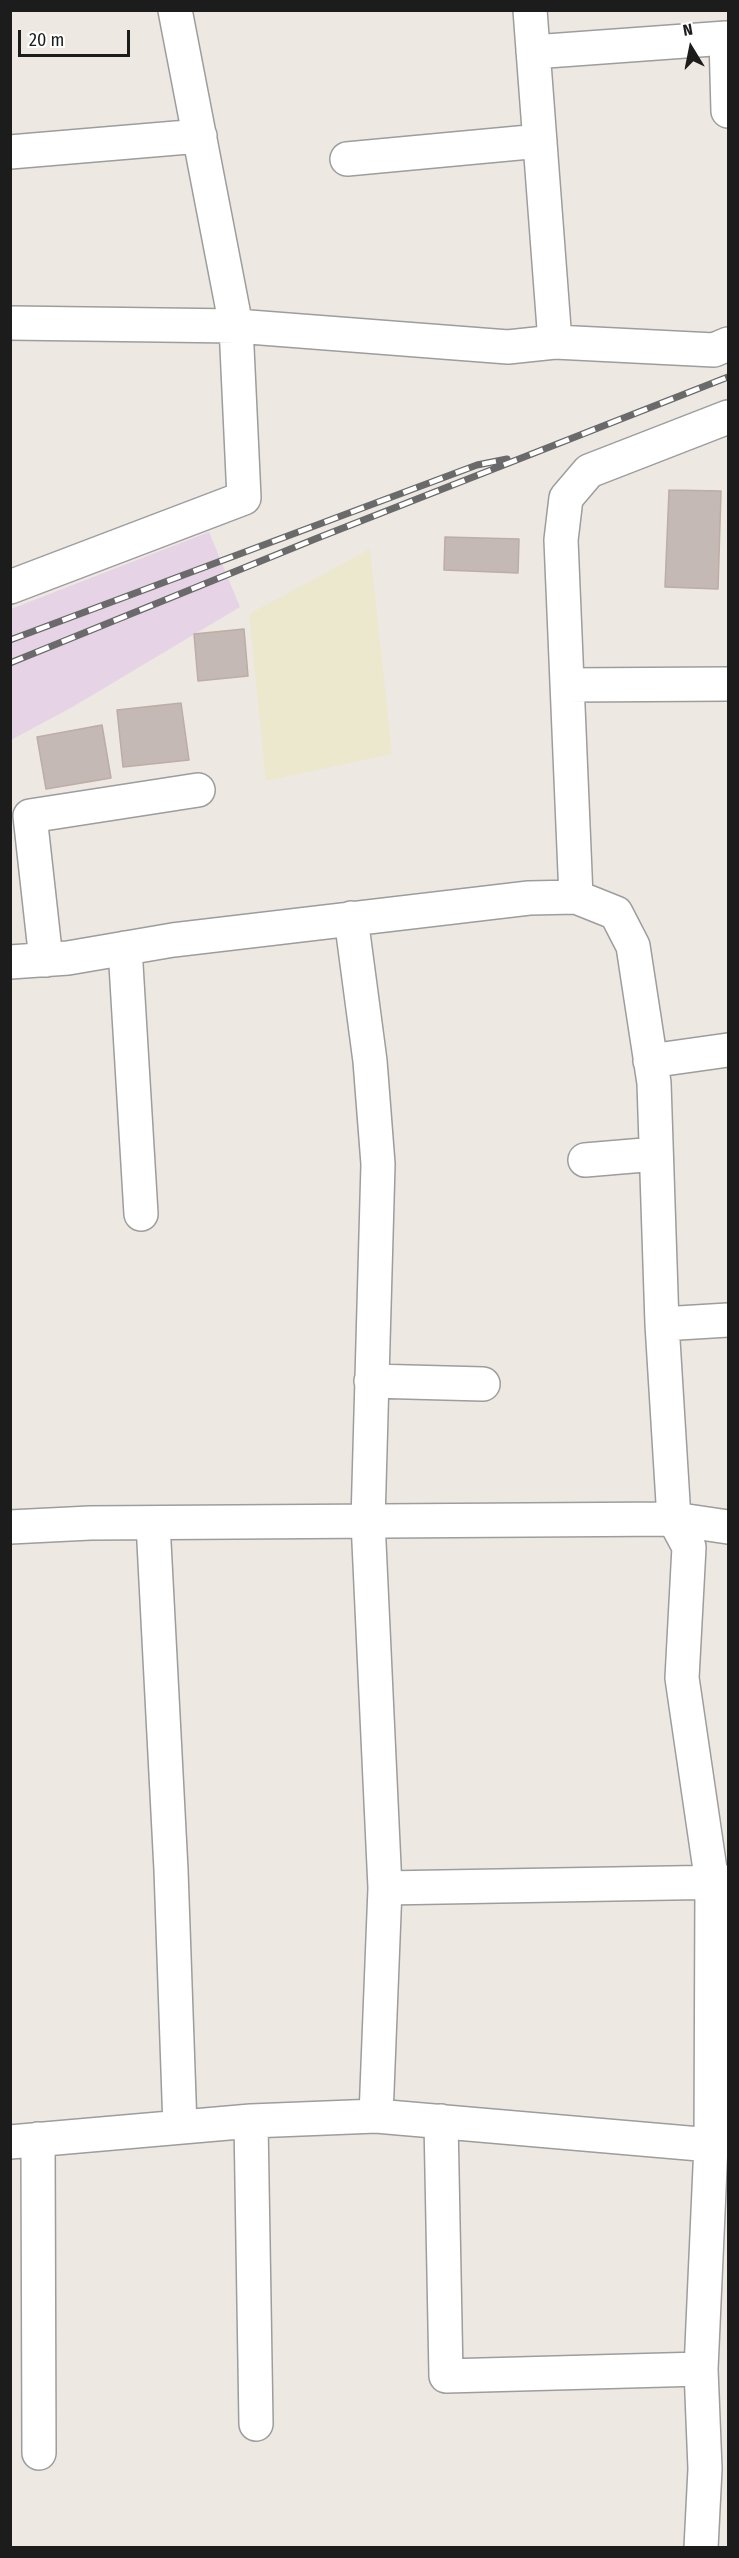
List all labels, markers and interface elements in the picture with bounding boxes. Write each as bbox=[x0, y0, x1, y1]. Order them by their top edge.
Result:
scale bar bbox=[21, 18, 134, 56]
north arrow bbox=[661, 18, 721, 78]
text: N bbox=[681, 20, 694, 40]
text: 20 m bbox=[29, 29, 64, 51]

